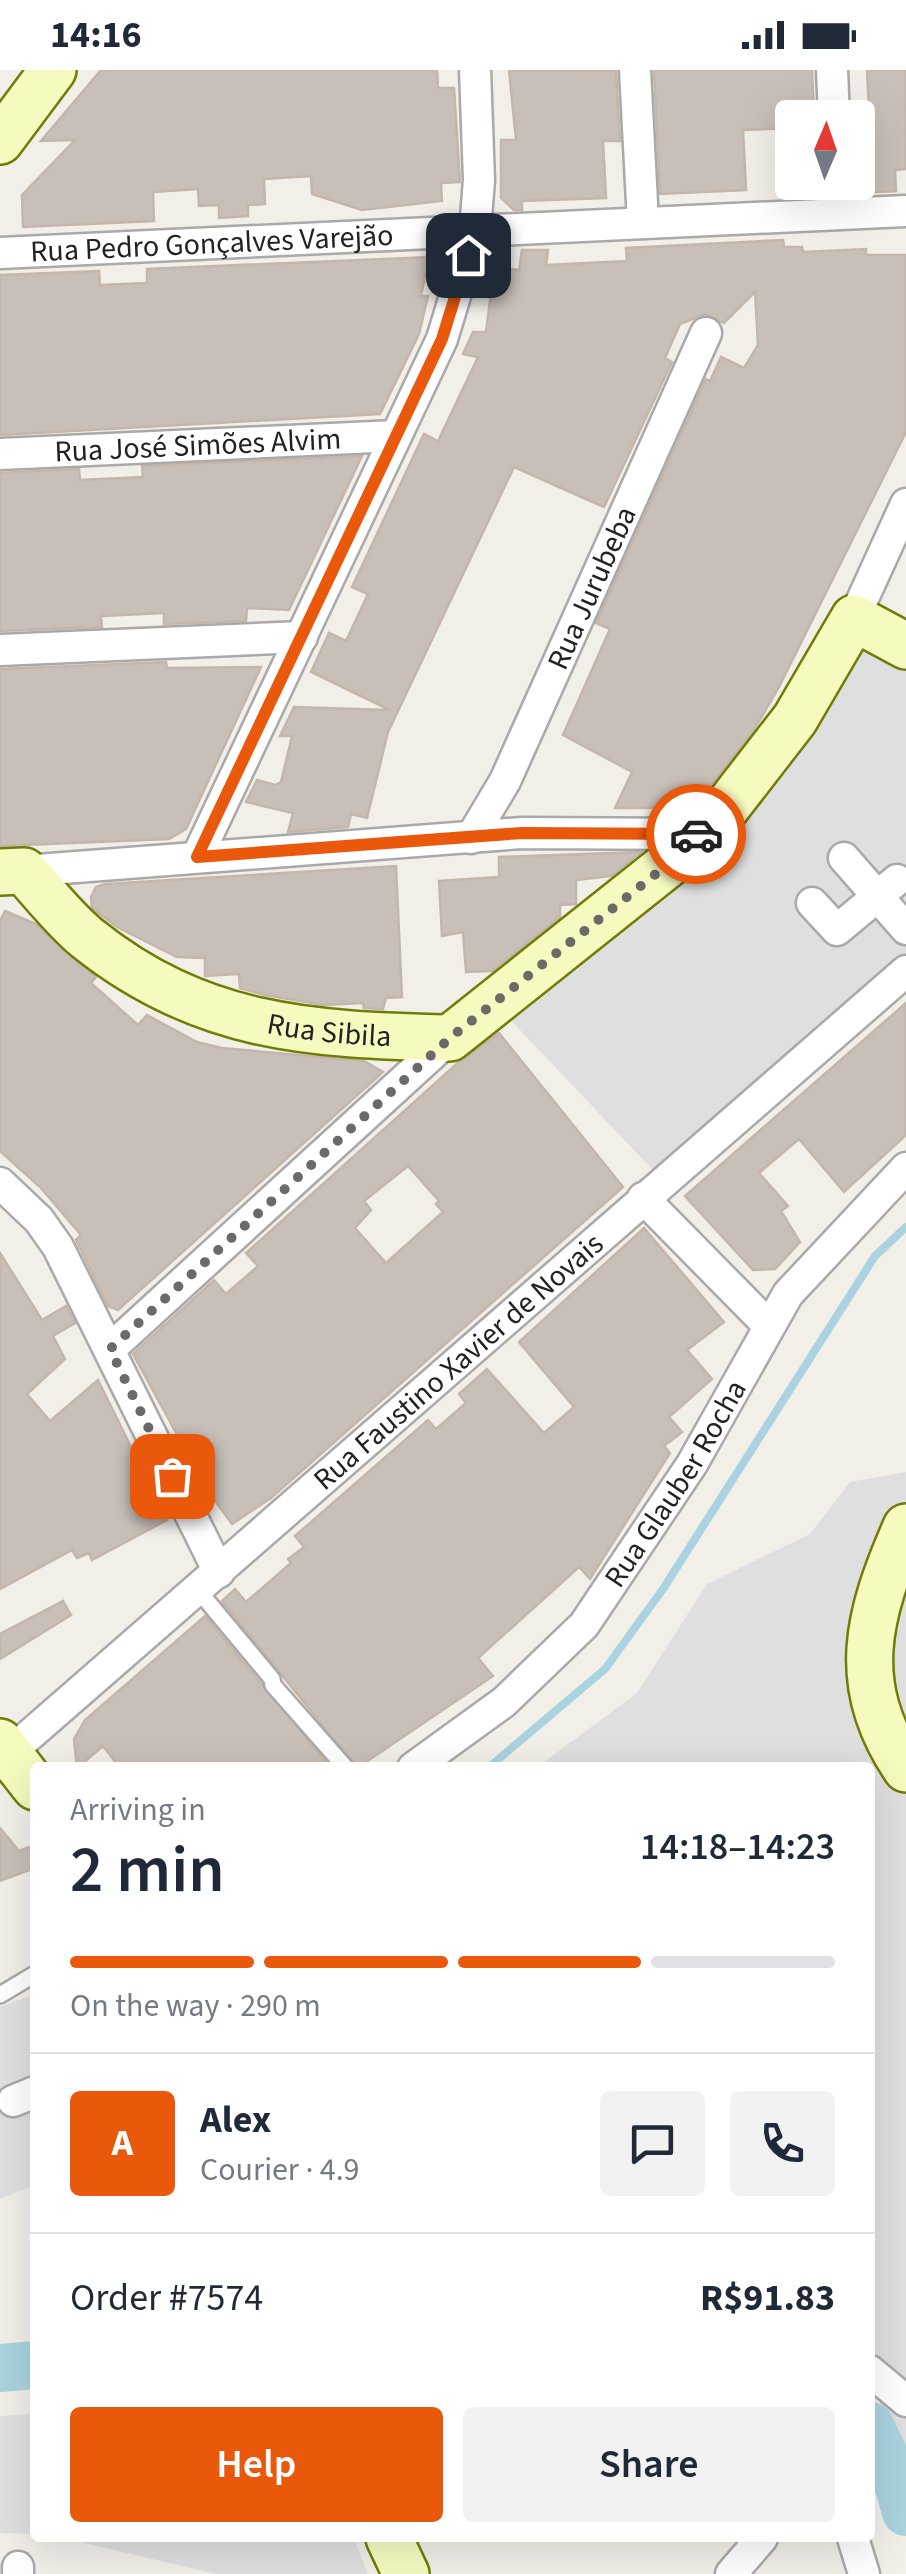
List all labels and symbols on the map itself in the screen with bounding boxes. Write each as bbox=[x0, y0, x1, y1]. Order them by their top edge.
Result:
north arrow bbox=[775, 100, 875, 200]
street label: Rua Pedro Gonçalves Varejão bbox=[29, 213, 394, 273]
pin bbox=[426, 213, 511, 298]
street label: Rua José Simões Alvim bbox=[54, 417, 342, 473]
street label: Rua Jurubeba bbox=[536, 499, 647, 676]
courier bbox=[646, 784, 746, 884]
street label: Rua Sibila bbox=[264, 1002, 392, 1058]
street label: Rua Faustino Xavier de Novais bbox=[304, 1223, 613, 1500]
street label: Rua Glauber Rocha bbox=[594, 1372, 757, 1596]
pin bbox=[130, 1434, 215, 1519]

